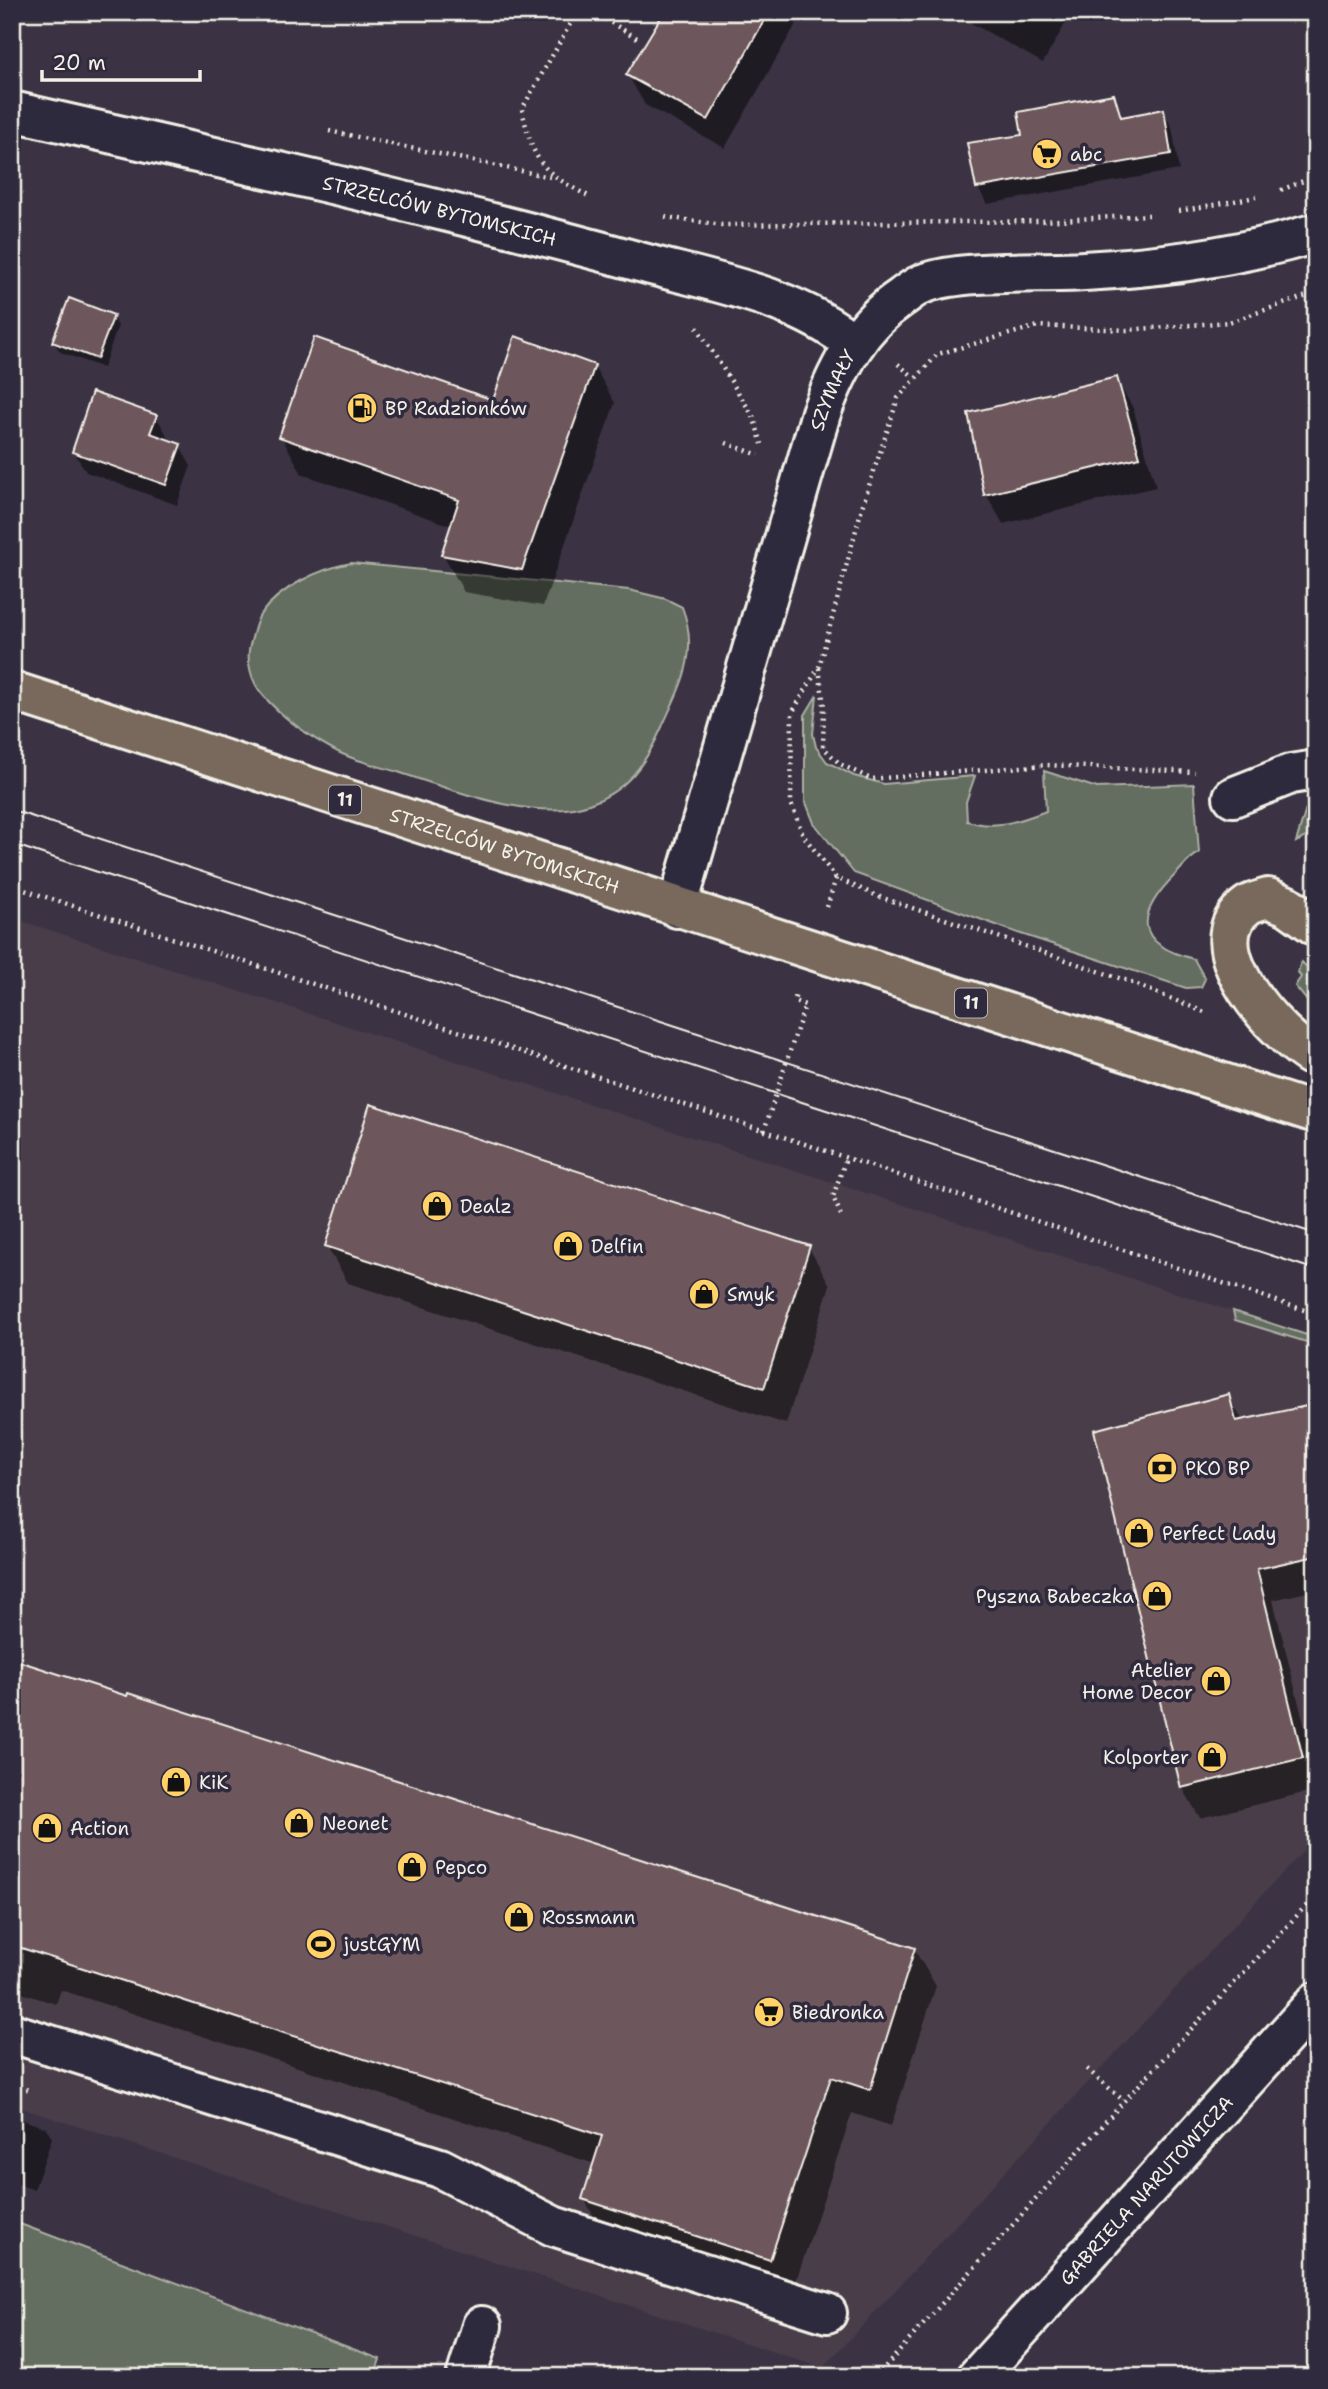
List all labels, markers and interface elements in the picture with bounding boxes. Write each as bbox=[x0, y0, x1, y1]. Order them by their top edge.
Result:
scale bar bbox=[42, 38, 200, 82]
text: 20 m bbox=[52, 49, 106, 77]
supermarket icon: abc bbox=[1030, 137, 1064, 171]
place label: abc bbox=[1070, 142, 1103, 167]
street label: STRZELCÓW BYTOMSKICH bbox=[320, 170, 559, 252]
street label: SZYMAŁY bbox=[804, 344, 861, 433]
fuel station icon: BP Radzionków bbox=[345, 391, 379, 425]
place label: BP Radzionków bbox=[385, 396, 527, 421]
road number: 11 bbox=[329, 786, 361, 814]
street label: STRZELCÓW BYTOMSKICH bbox=[387, 802, 623, 899]
road number: 11 bbox=[955, 988, 987, 1018]
shop icon: Dealz bbox=[420, 1189, 454, 1223]
place label: Dealz bbox=[460, 1194, 512, 1219]
shop icon: Delfin bbox=[551, 1229, 585, 1263]
place label: Delfin bbox=[591, 1234, 644, 1259]
shop icon: Smyk bbox=[687, 1277, 721, 1311]
place label: Smyk bbox=[727, 1282, 775, 1307]
bank icon: PKO BP bbox=[1145, 1451, 1179, 1485]
place label: PKO BP bbox=[1185, 1456, 1250, 1481]
shop icon: Perfect Lady bbox=[1122, 1516, 1156, 1550]
place label: Perfect Lady bbox=[1162, 1521, 1276, 1546]
shop icon: Pyszna Babeczka bbox=[1140, 1579, 1174, 1613]
place label: Pyszna Babeczka bbox=[976, 1584, 1134, 1609]
place label: Atelier Home Decor bbox=[1082, 1658, 1193, 1705]
shop icon: Atelier Home Decor bbox=[1199, 1664, 1233, 1698]
shop icon: Kolporter bbox=[1195, 1740, 1229, 1774]
place label: Kolporter bbox=[1103, 1745, 1189, 1770]
shop icon: KiK bbox=[159, 1765, 193, 1799]
place label: KiK bbox=[199, 1770, 228, 1795]
shop icon: Neonet bbox=[282, 1806, 316, 1840]
shop icon: Action bbox=[30, 1811, 64, 1845]
place label: Neonet bbox=[322, 1811, 389, 1836]
place label: Action bbox=[70, 1816, 129, 1841]
shop icon: Pepco bbox=[395, 1850, 429, 1884]
place label: Pepco bbox=[435, 1855, 487, 1880]
shop icon: Rossmann bbox=[502, 1900, 536, 1934]
place label: Rossmann bbox=[542, 1905, 635, 1930]
sports icon: justGYM bbox=[304, 1927, 338, 1961]
place label: justGYM bbox=[343, 1932, 420, 1957]
supermarket icon: Biedronka bbox=[752, 1995, 786, 2029]
place label: Biedronka bbox=[792, 2000, 884, 2025]
street label: GABRIELA NARUTOWICZA bbox=[1054, 2090, 1238, 2290]

